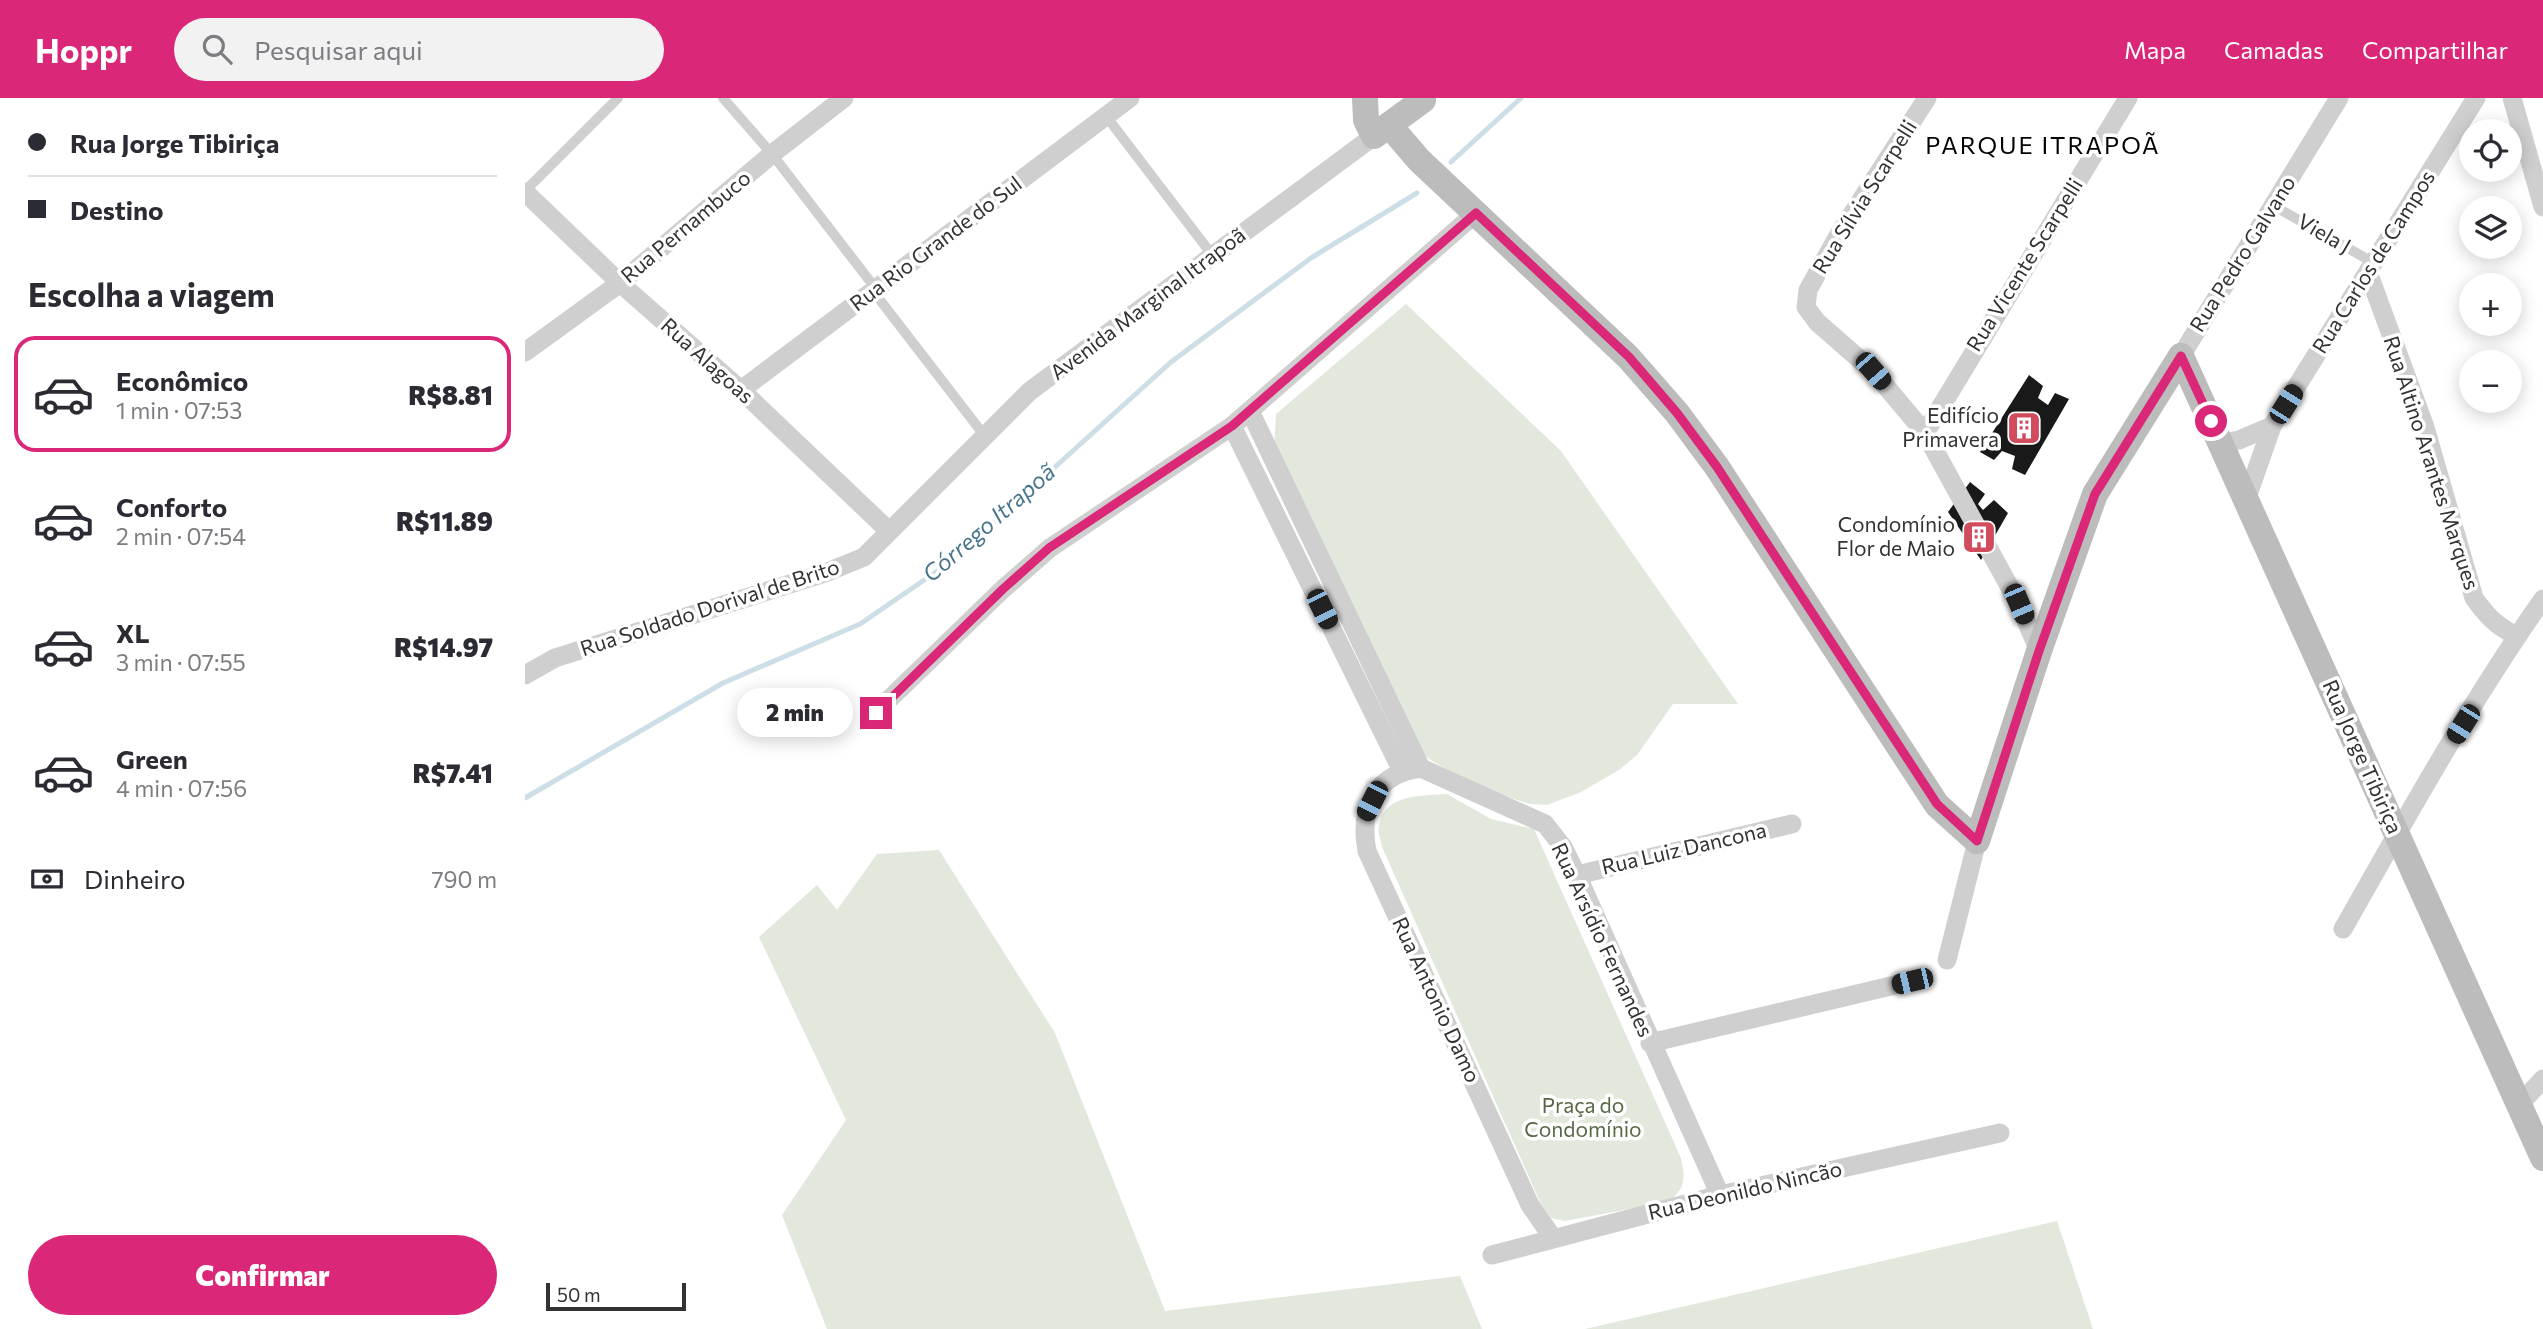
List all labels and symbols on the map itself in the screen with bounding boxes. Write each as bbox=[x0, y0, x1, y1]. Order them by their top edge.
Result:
street label: Rua Sílvia Scarpelli bbox=[1806, 115, 1921, 278]
district label: PARQUE ITRAPOÃ bbox=[1925, 130, 2161, 159]
street label: Rua Pernambuco bbox=[615, 164, 755, 287]
street label: Rua Carlos de Campos bbox=[2306, 165, 2439, 357]
street label: Rua Rio Grande do Sul bbox=[844, 170, 1026, 316]
street label: Rua Pedro Galvano bbox=[2184, 171, 2300, 336]
street label: Rua Vicente Scarpelli bbox=[1960, 173, 2087, 355]
street label: Viela J bbox=[2294, 208, 2356, 258]
street label: Avenida Marginal Itrapoã bbox=[1045, 221, 1250, 384]
street label: Rua Alagoas bbox=[657, 312, 759, 408]
street label: Rua Altino Arantes Marques bbox=[2380, 332, 2485, 593]
car bbox=[1852, 348, 1895, 394]
car bbox=[2266, 381, 2307, 427]
place label: Edifício Primavera bbox=[1902, 402, 1999, 451]
route start bbox=[2195, 405, 2227, 437]
building icon: Edifício Primavera bbox=[2005, 409, 2043, 447]
water label: Córrego Itrapoã bbox=[916, 456, 1061, 587]
place label: Condomínio Flor de Maio bbox=[1837, 511, 1955, 560]
building icon: Condomínio Flor de Maio bbox=[1960, 518, 1998, 556]
street label: Rua Soldado Dorival de Brito bbox=[577, 553, 842, 660]
car bbox=[2002, 581, 2037, 627]
car bbox=[1304, 586, 1341, 632]
street label: Rua Jorge Tibiriça bbox=[2318, 676, 2409, 837]
callout: 2 min bbox=[736, 688, 851, 738]
route end bbox=[860, 697, 892, 729]
car bbox=[2443, 701, 2484, 747]
car bbox=[1354, 778, 1391, 824]
street label: Rua Luiz Dancona bbox=[1599, 816, 1769, 879]
street label: Rua Arsídio Fernandes bbox=[1547, 838, 1659, 1040]
street label: Rua Antonio Damo bbox=[1388, 913, 1487, 1086]
car bbox=[1890, 966, 1935, 996]
park label: Praça do Condomínio bbox=[1524, 1092, 1642, 1141]
street label: Rua Deonildo Nincão bbox=[1645, 1155, 1844, 1224]
scale bar bbox=[546, 1280, 686, 1312]

